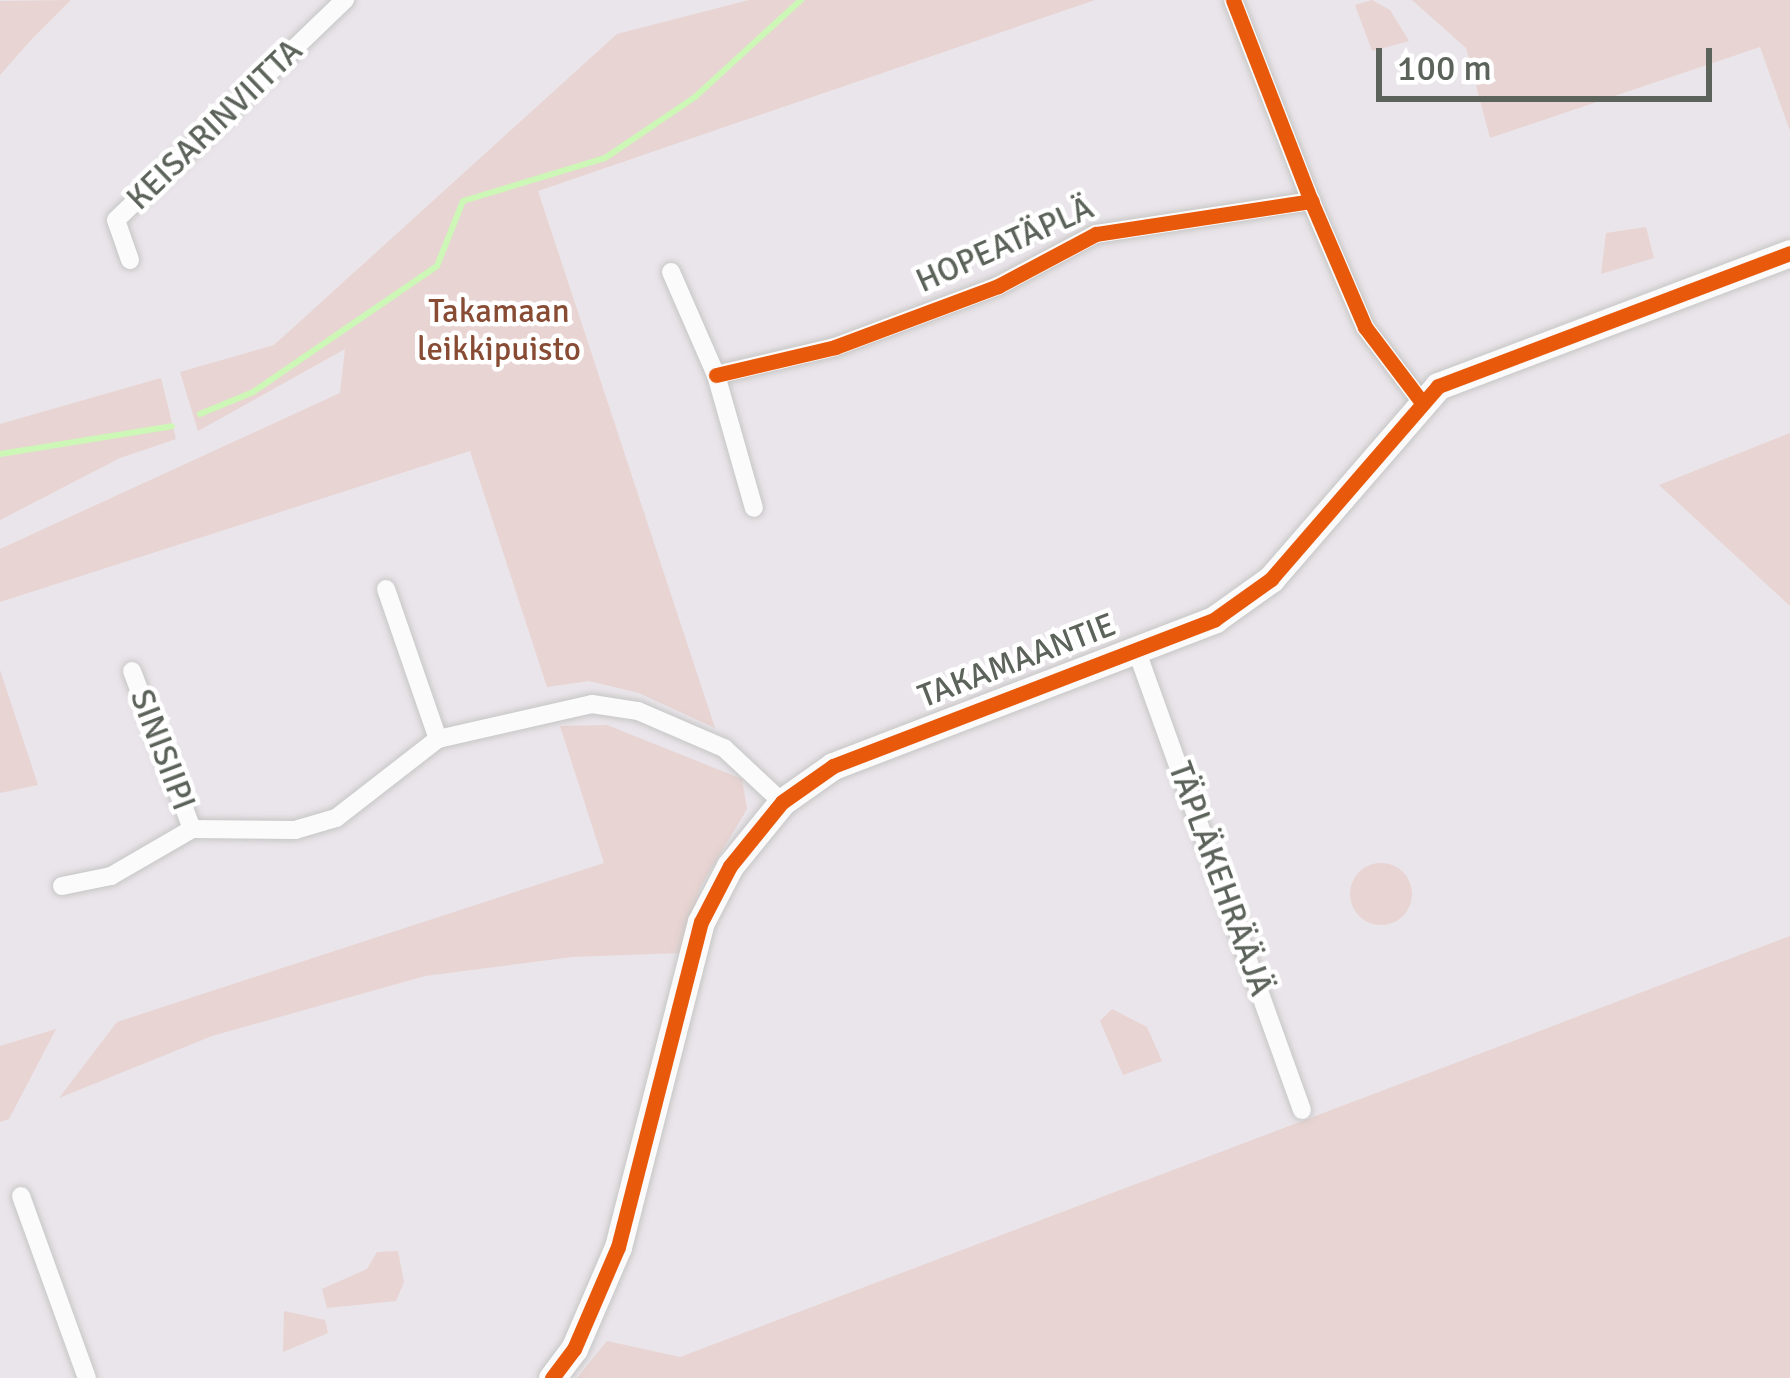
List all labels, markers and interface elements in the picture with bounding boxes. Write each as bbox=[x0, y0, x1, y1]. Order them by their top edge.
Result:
scale bar bbox=[1382, 24, 1718, 98]
street label: KEISARINVIITTA bbox=[119, 31, 311, 219]
text: 100 m bbox=[1397, 46, 1492, 91]
street label: HOPEATÄPLÄ bbox=[910, 188, 1100, 302]
park label: Takamaan leikkipuisto bbox=[417, 292, 581, 370]
street label: TAKAMAANTIE bbox=[913, 605, 1121, 717]
street label: SINISIIPI bbox=[121, 684, 203, 816]
street label: TÄPLÄKEHRÄÄJÄ bbox=[1159, 757, 1281, 1001]

